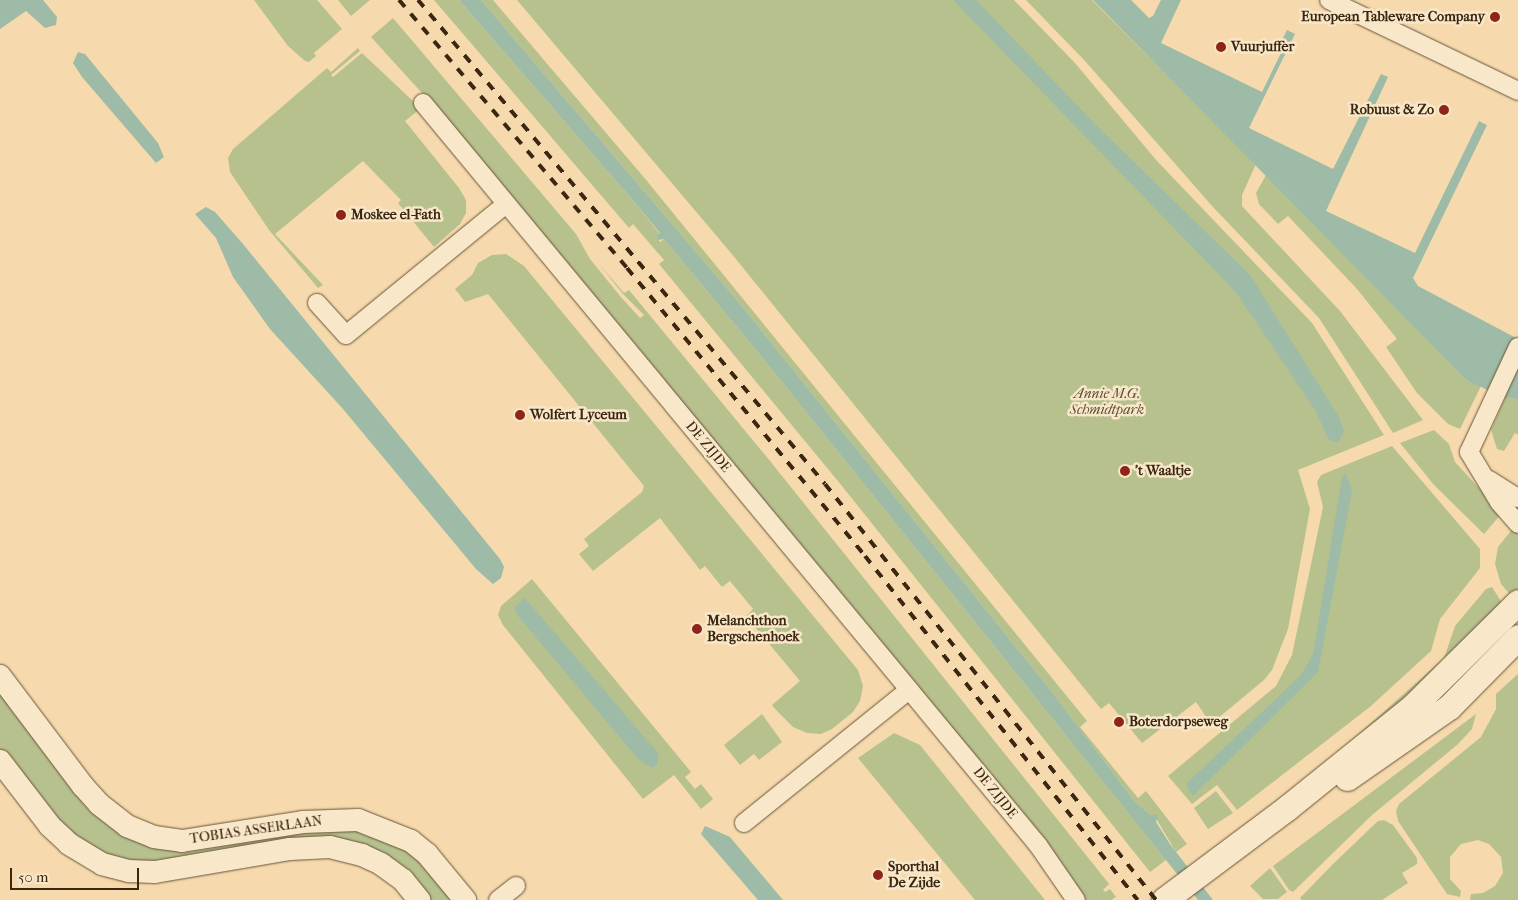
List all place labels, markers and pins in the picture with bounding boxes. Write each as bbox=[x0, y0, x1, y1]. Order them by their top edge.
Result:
place label: European Tableware Company bbox=[1301, 9, 1485, 25]
marker: European Tableware Company bbox=[1489, 11, 1501, 23]
place label: Vuurjuffer bbox=[1231, 39, 1294, 55]
marker: Vuurjuffer bbox=[1215, 41, 1227, 53]
place label: Robuust & Zo bbox=[1350, 102, 1434, 118]
marker: Robuust & Zo bbox=[1438, 104, 1450, 116]
place label: Moskee el-Fath bbox=[351, 207, 441, 223]
marker: Moskee el-Fath bbox=[335, 209, 347, 221]
place label: Wolfert Lyceum bbox=[530, 407, 627, 423]
marker: Wolfert Lyceum bbox=[514, 409, 526, 421]
place label: 't Waaltje bbox=[1135, 463, 1191, 479]
marker: 't Waaltje bbox=[1119, 465, 1131, 477]
place label: Melanchthon Bergschenhoek bbox=[707, 613, 800, 646]
marker: Melanchthon Bergschenhoek bbox=[691, 623, 703, 635]
place label: Boterdorpseweg bbox=[1129, 714, 1228, 730]
marker: Boterdorpseweg bbox=[1113, 716, 1125, 728]
place label: Sporthal De Zijde bbox=[888, 859, 940, 892]
marker: Sporthal De Zijde bbox=[872, 869, 884, 881]

